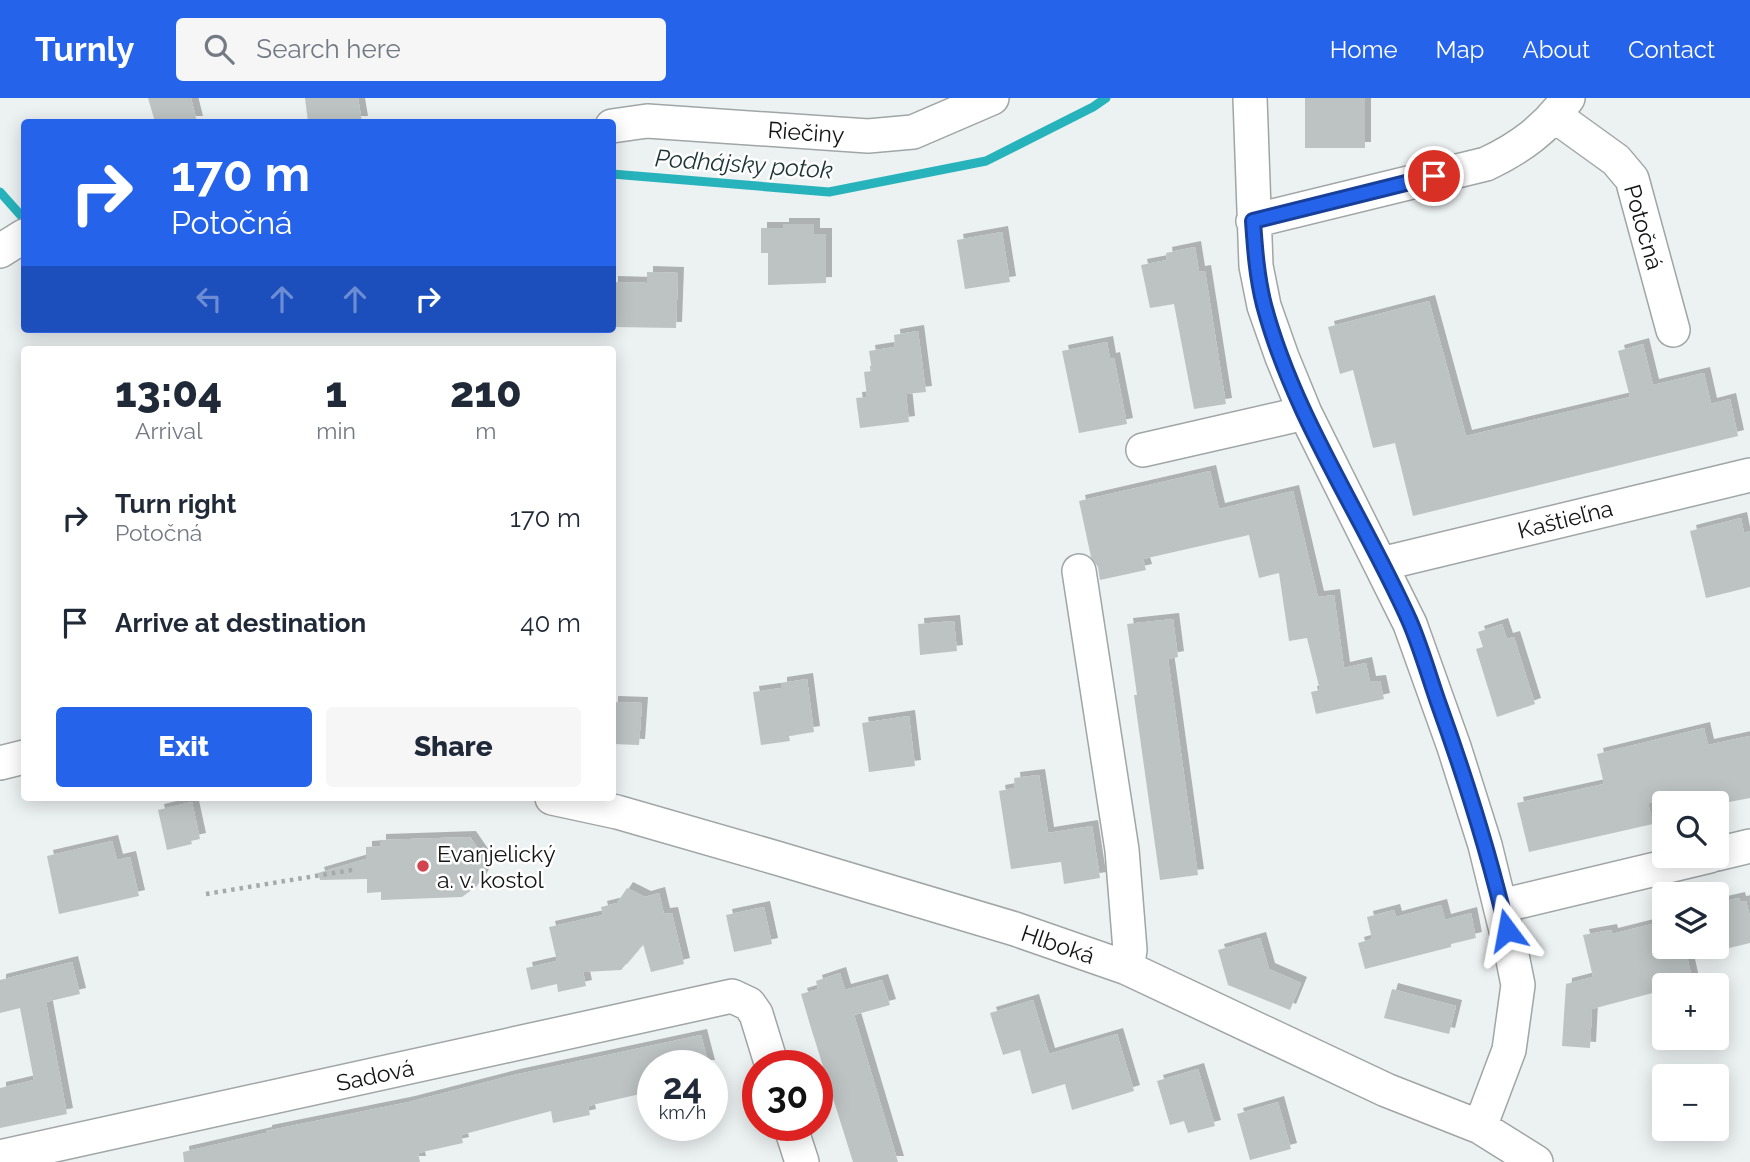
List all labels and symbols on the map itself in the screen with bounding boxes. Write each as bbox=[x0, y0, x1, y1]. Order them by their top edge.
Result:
street label: Riečiny bbox=[767, 116, 845, 148]
water label: Podhájsky potok bbox=[654, 143, 834, 185]
pin bbox=[1404, 146, 1464, 206]
street label: Potočná bbox=[1619, 181, 1669, 273]
street label: Kaštieľna bbox=[1515, 494, 1615, 544]
place label: Evanjelický a. v. kostol bbox=[437, 840, 556, 893]
marker: Evanjelický a. v. kostol bbox=[415, 858, 431, 874]
position arrow bbox=[1470, 893, 1544, 967]
street label: Hlboká bbox=[1018, 919, 1098, 969]
speed limit sign: 30 bbox=[742, 1050, 833, 1141]
street label: Sadová bbox=[334, 1054, 416, 1096]

